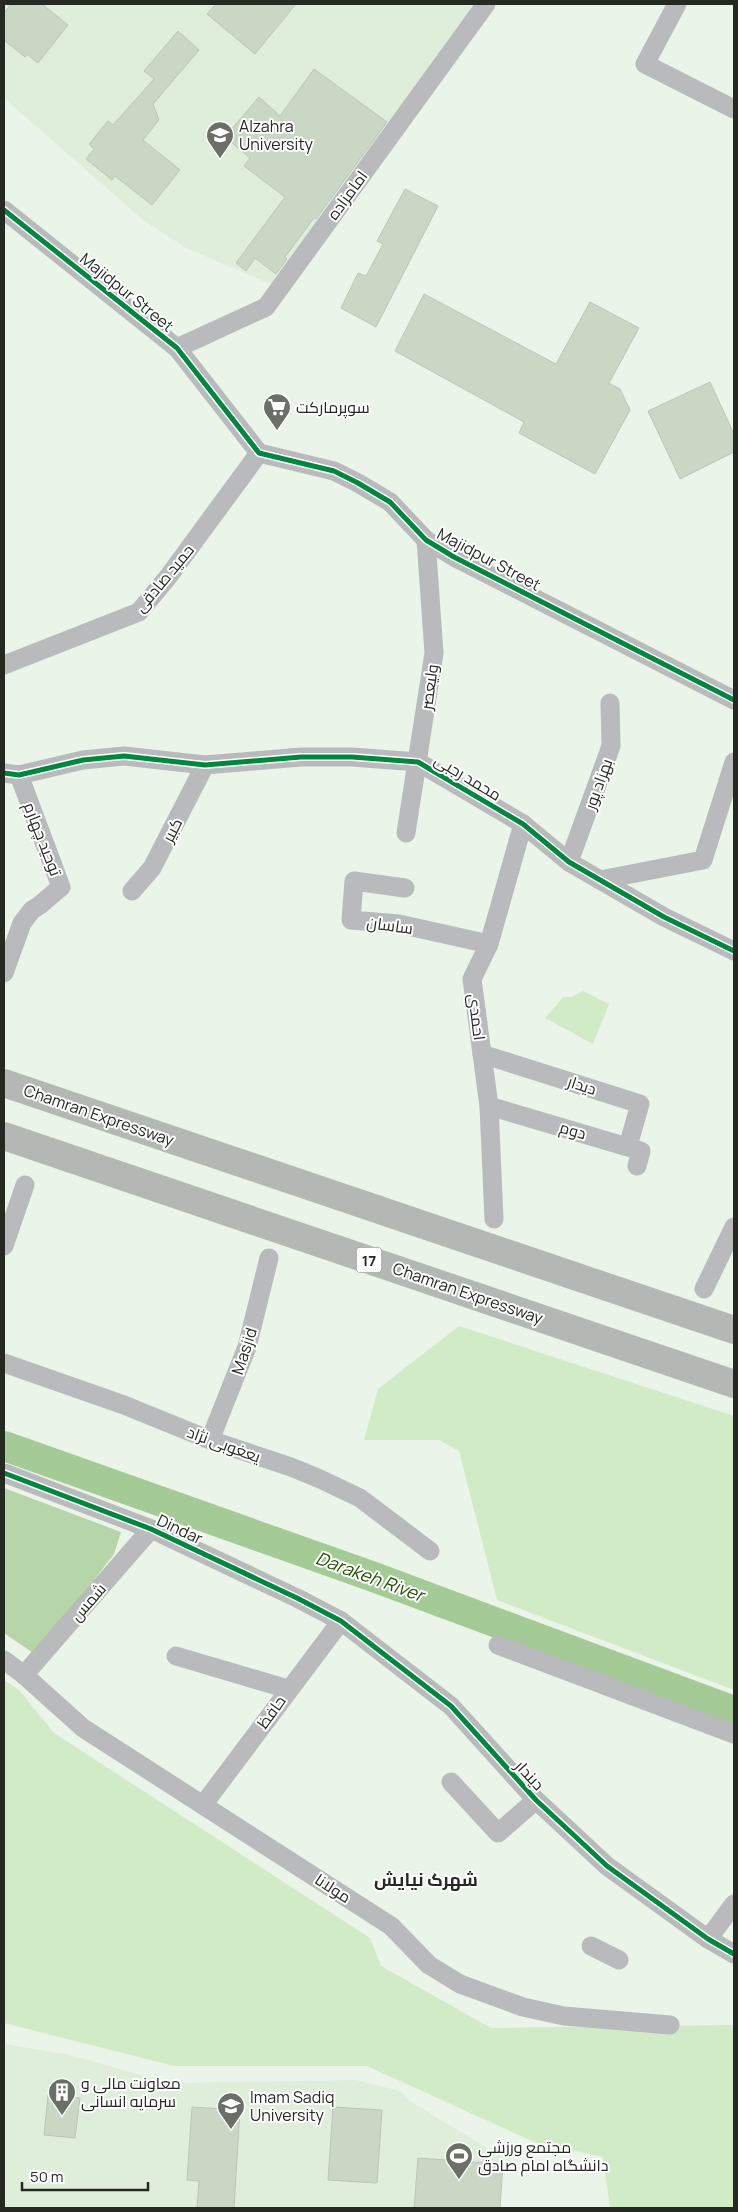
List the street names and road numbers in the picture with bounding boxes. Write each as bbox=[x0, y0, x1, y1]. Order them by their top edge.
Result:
street label: امامزاده bbox=[322, 166, 372, 224]
street label: Majidpur Street bbox=[76, 247, 178, 337]
street label: Majidpur Street bbox=[433, 522, 545, 596]
street label: حمید صادقی bbox=[129, 539, 199, 617]
street label: ولیعصر bbox=[415, 663, 443, 712]
street label: محمد رجبی bbox=[430, 748, 506, 806]
street label: بهزاد پور bbox=[578, 756, 618, 814]
street label: توحید چهارم bbox=[18, 799, 67, 880]
street label: کبیر bbox=[156, 814, 187, 847]
street label: ساسان bbox=[365, 911, 415, 939]
street label: احمدی bbox=[463, 992, 491, 1042]
street label: دیدار bbox=[564, 1070, 599, 1100]
street label: Chamran Expressway bbox=[21, 1079, 178, 1151]
street label: دوم bbox=[557, 1116, 589, 1145]
road number: 17 bbox=[356, 1248, 382, 1272]
street label: Chamran Expressway bbox=[390, 1257, 547, 1329]
street label: Masjid bbox=[226, 1325, 262, 1377]
street label: یعغوبی نژاد bbox=[184, 1421, 264, 1468]
street label: Dindar bbox=[154, 1509, 207, 1549]
street label: شمس bbox=[65, 1578, 111, 1626]
street label: حافظ bbox=[251, 1691, 291, 1733]
street label: دیندار bbox=[510, 1754, 550, 1795]
street label: مولانا bbox=[311, 1868, 355, 1908]

